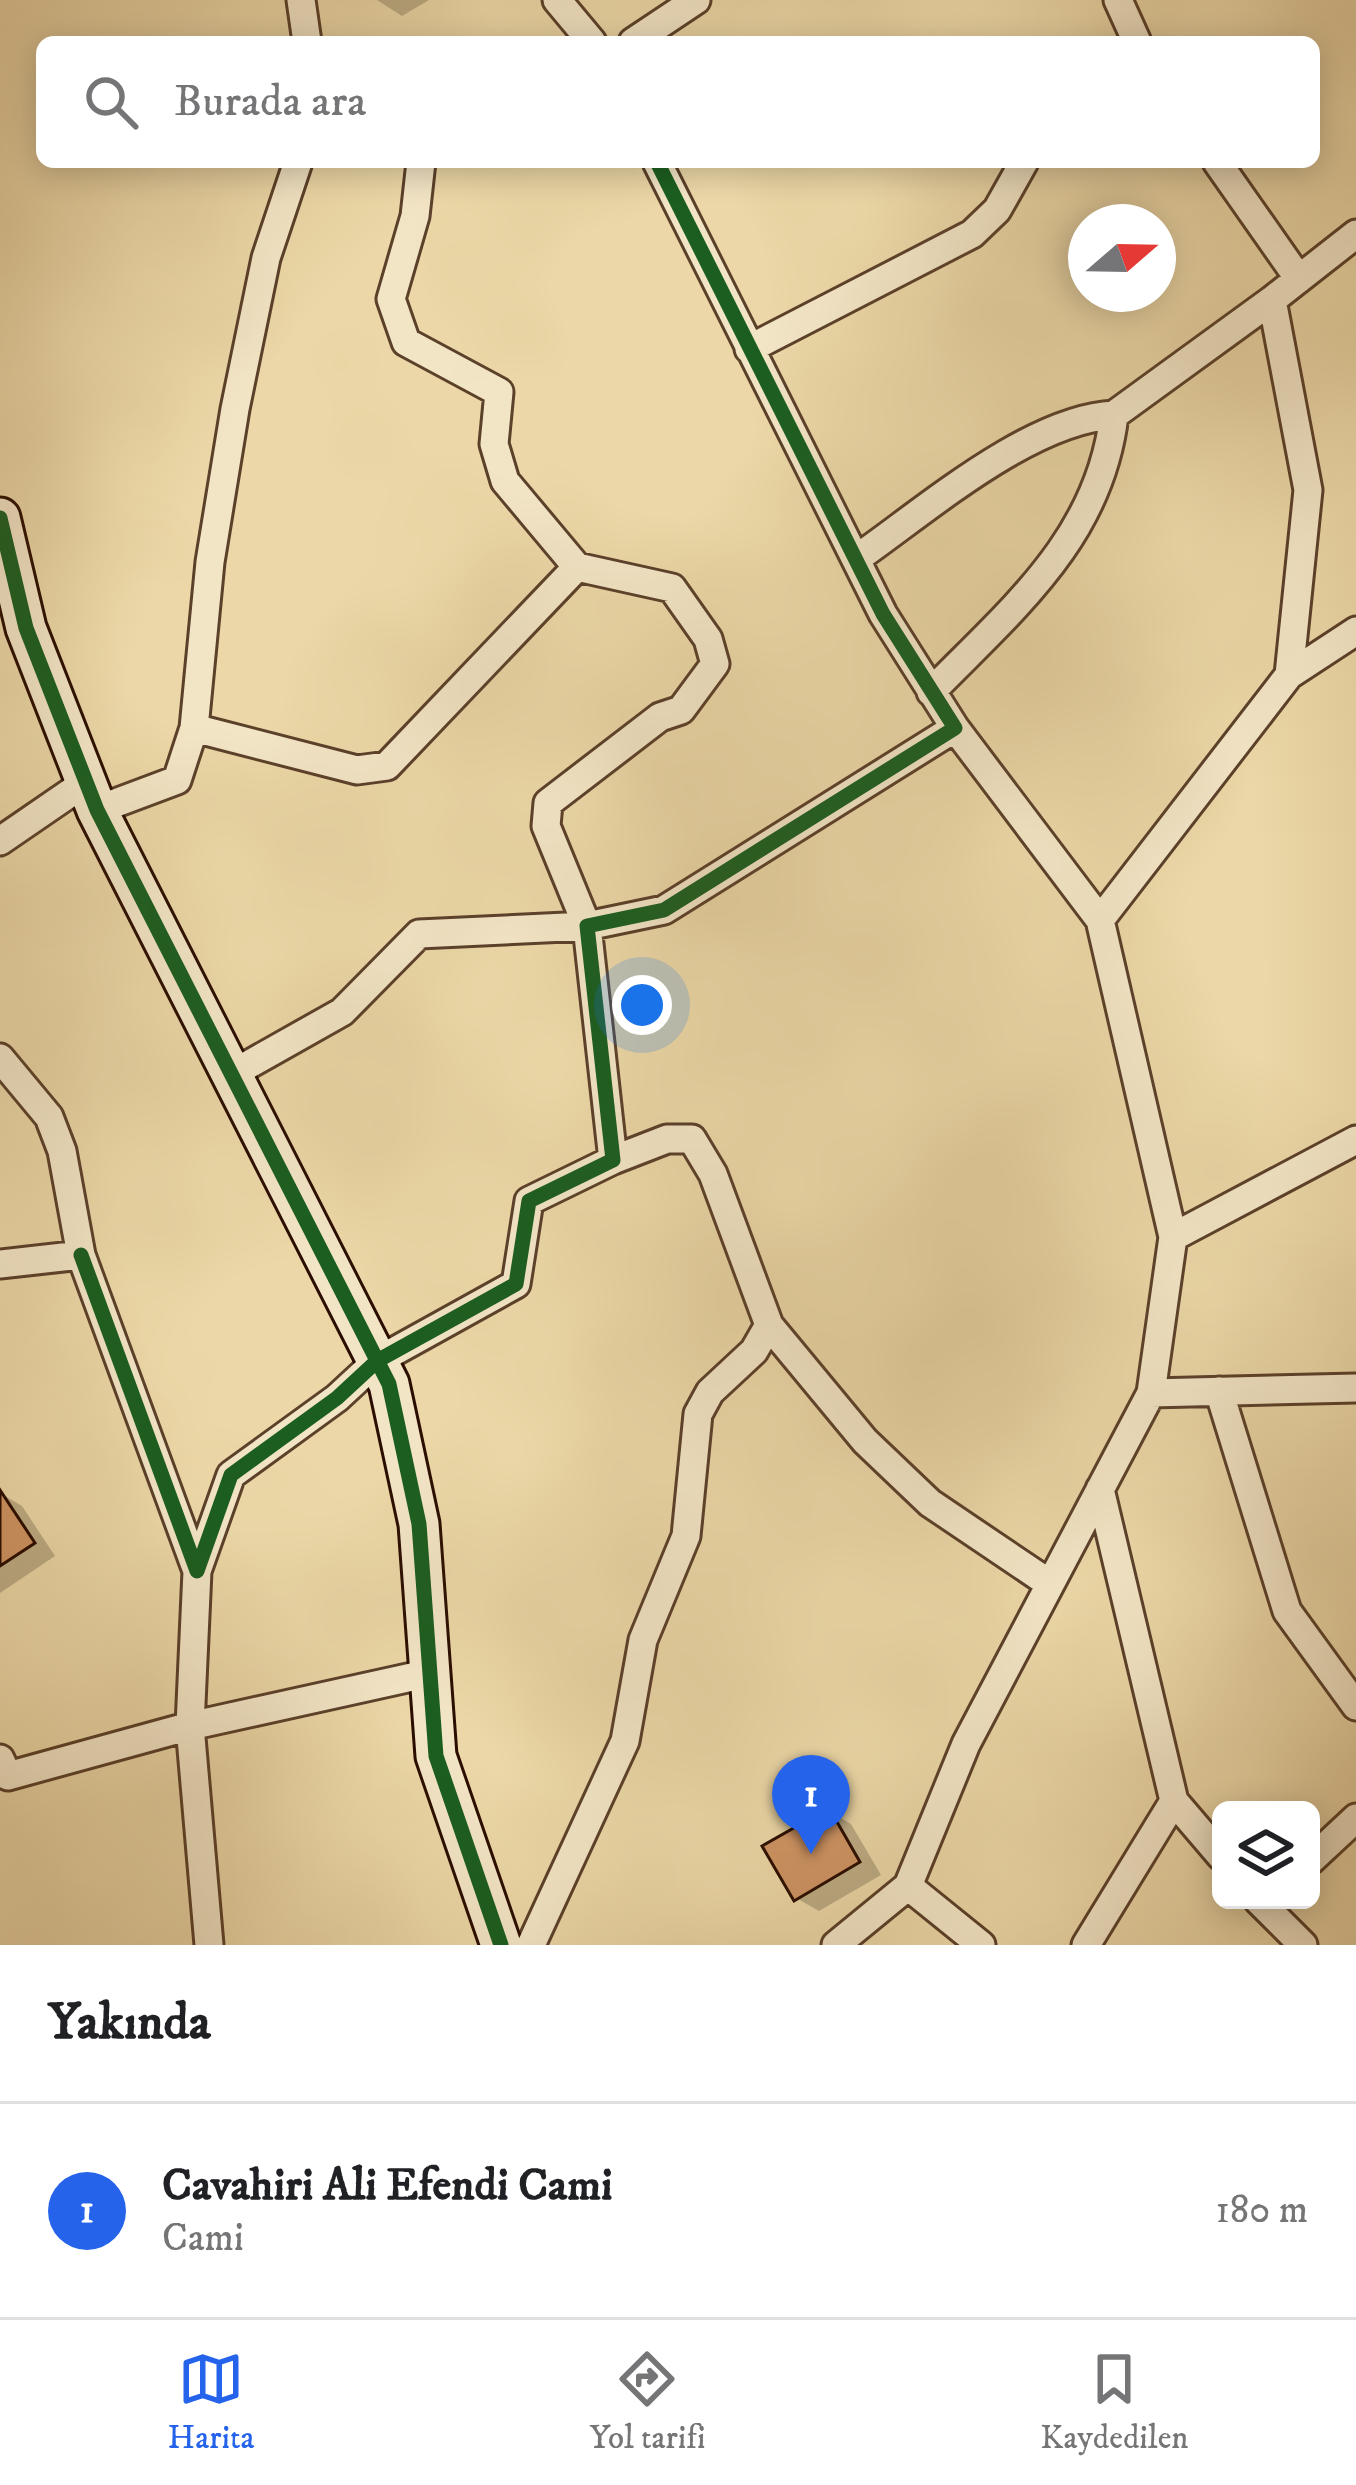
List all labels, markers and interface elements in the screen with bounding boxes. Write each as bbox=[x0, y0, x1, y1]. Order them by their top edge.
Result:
search box bbox=[36, 36, 1320, 168]
icon: search bbox=[78, 69, 144, 135]
text: Burada ara bbox=[174, 74, 366, 130]
north arrow bbox=[1068, 204, 1176, 312]
your location bbox=[612, 975, 672, 1035]
pin: 1 bbox=[772, 1755, 850, 1854]
map controls bbox=[1212, 1801, 1320, 1909]
button: layers bbox=[1212, 1801, 1320, 1909]
text: Yakında bbox=[48, 1991, 211, 2055]
text: Cavahiri Ali Efendi Cami bbox=[162, 2158, 613, 2214]
text: 1 bbox=[80, 2186, 94, 2235]
text: 180 m bbox=[1216, 2186, 1308, 2235]
text: Cami bbox=[162, 2214, 244, 2263]
tab: Harita bbox=[167, 2346, 255, 2459]
tab: Yol tarifi bbox=[589, 2346, 705, 2459]
tab: Kaydedilen bbox=[1040, 2346, 1189, 2459]

